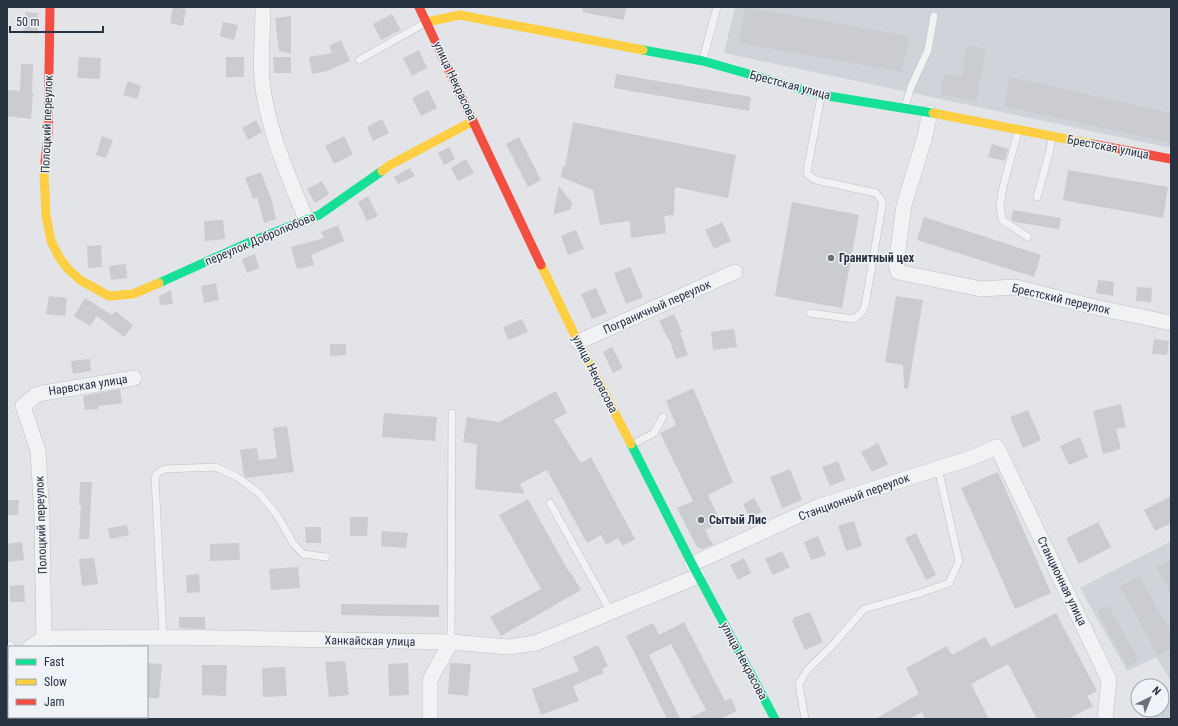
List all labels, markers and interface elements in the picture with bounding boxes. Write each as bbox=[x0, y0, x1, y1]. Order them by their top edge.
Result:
scale bar bbox=[10, 8, 103, 34]
text: 50 m bbox=[16, 15, 40, 29]
street label: улица Некрасова bbox=[431, 39, 480, 123]
street label: Брестская улица bbox=[748, 68, 832, 103]
street label: Полоцкий переулок bbox=[38, 74, 56, 173]
street label: Брестская улица bbox=[1066, 132, 1150, 162]
street label: переулок Добролюбова bbox=[203, 209, 317, 269]
place label: Гранитный цех bbox=[839, 251, 915, 265]
marker: Гранитный цех bbox=[826, 253, 836, 263]
street label: Пограничный переулок bbox=[601, 277, 713, 337]
street label: Брестский переулок bbox=[1010, 281, 1112, 317]
street label: улица Некрасова bbox=[569, 333, 621, 416]
street label: Нарвская улица bbox=[48, 372, 129, 398]
street label: Станционный переулок bbox=[797, 470, 912, 524]
street label: Полоцкий переулок bbox=[32, 475, 50, 574]
place label: Сытый Лис bbox=[709, 513, 767, 527]
marker: Сытый Лис bbox=[696, 515, 706, 525]
street label: Станционная улица bbox=[1034, 534, 1090, 628]
street label: улица Некрасова bbox=[718, 620, 770, 702]
street label: Ханкайская улица bbox=[325, 633, 416, 649]
legend bbox=[8, 646, 148, 718]
text: Fast bbox=[44, 655, 65, 669]
text: Slow bbox=[44, 675, 67, 689]
north arrow bbox=[1130, 678, 1170, 718]
text: N bbox=[1150, 684, 1164, 698]
text: Jam bbox=[44, 695, 65, 709]

